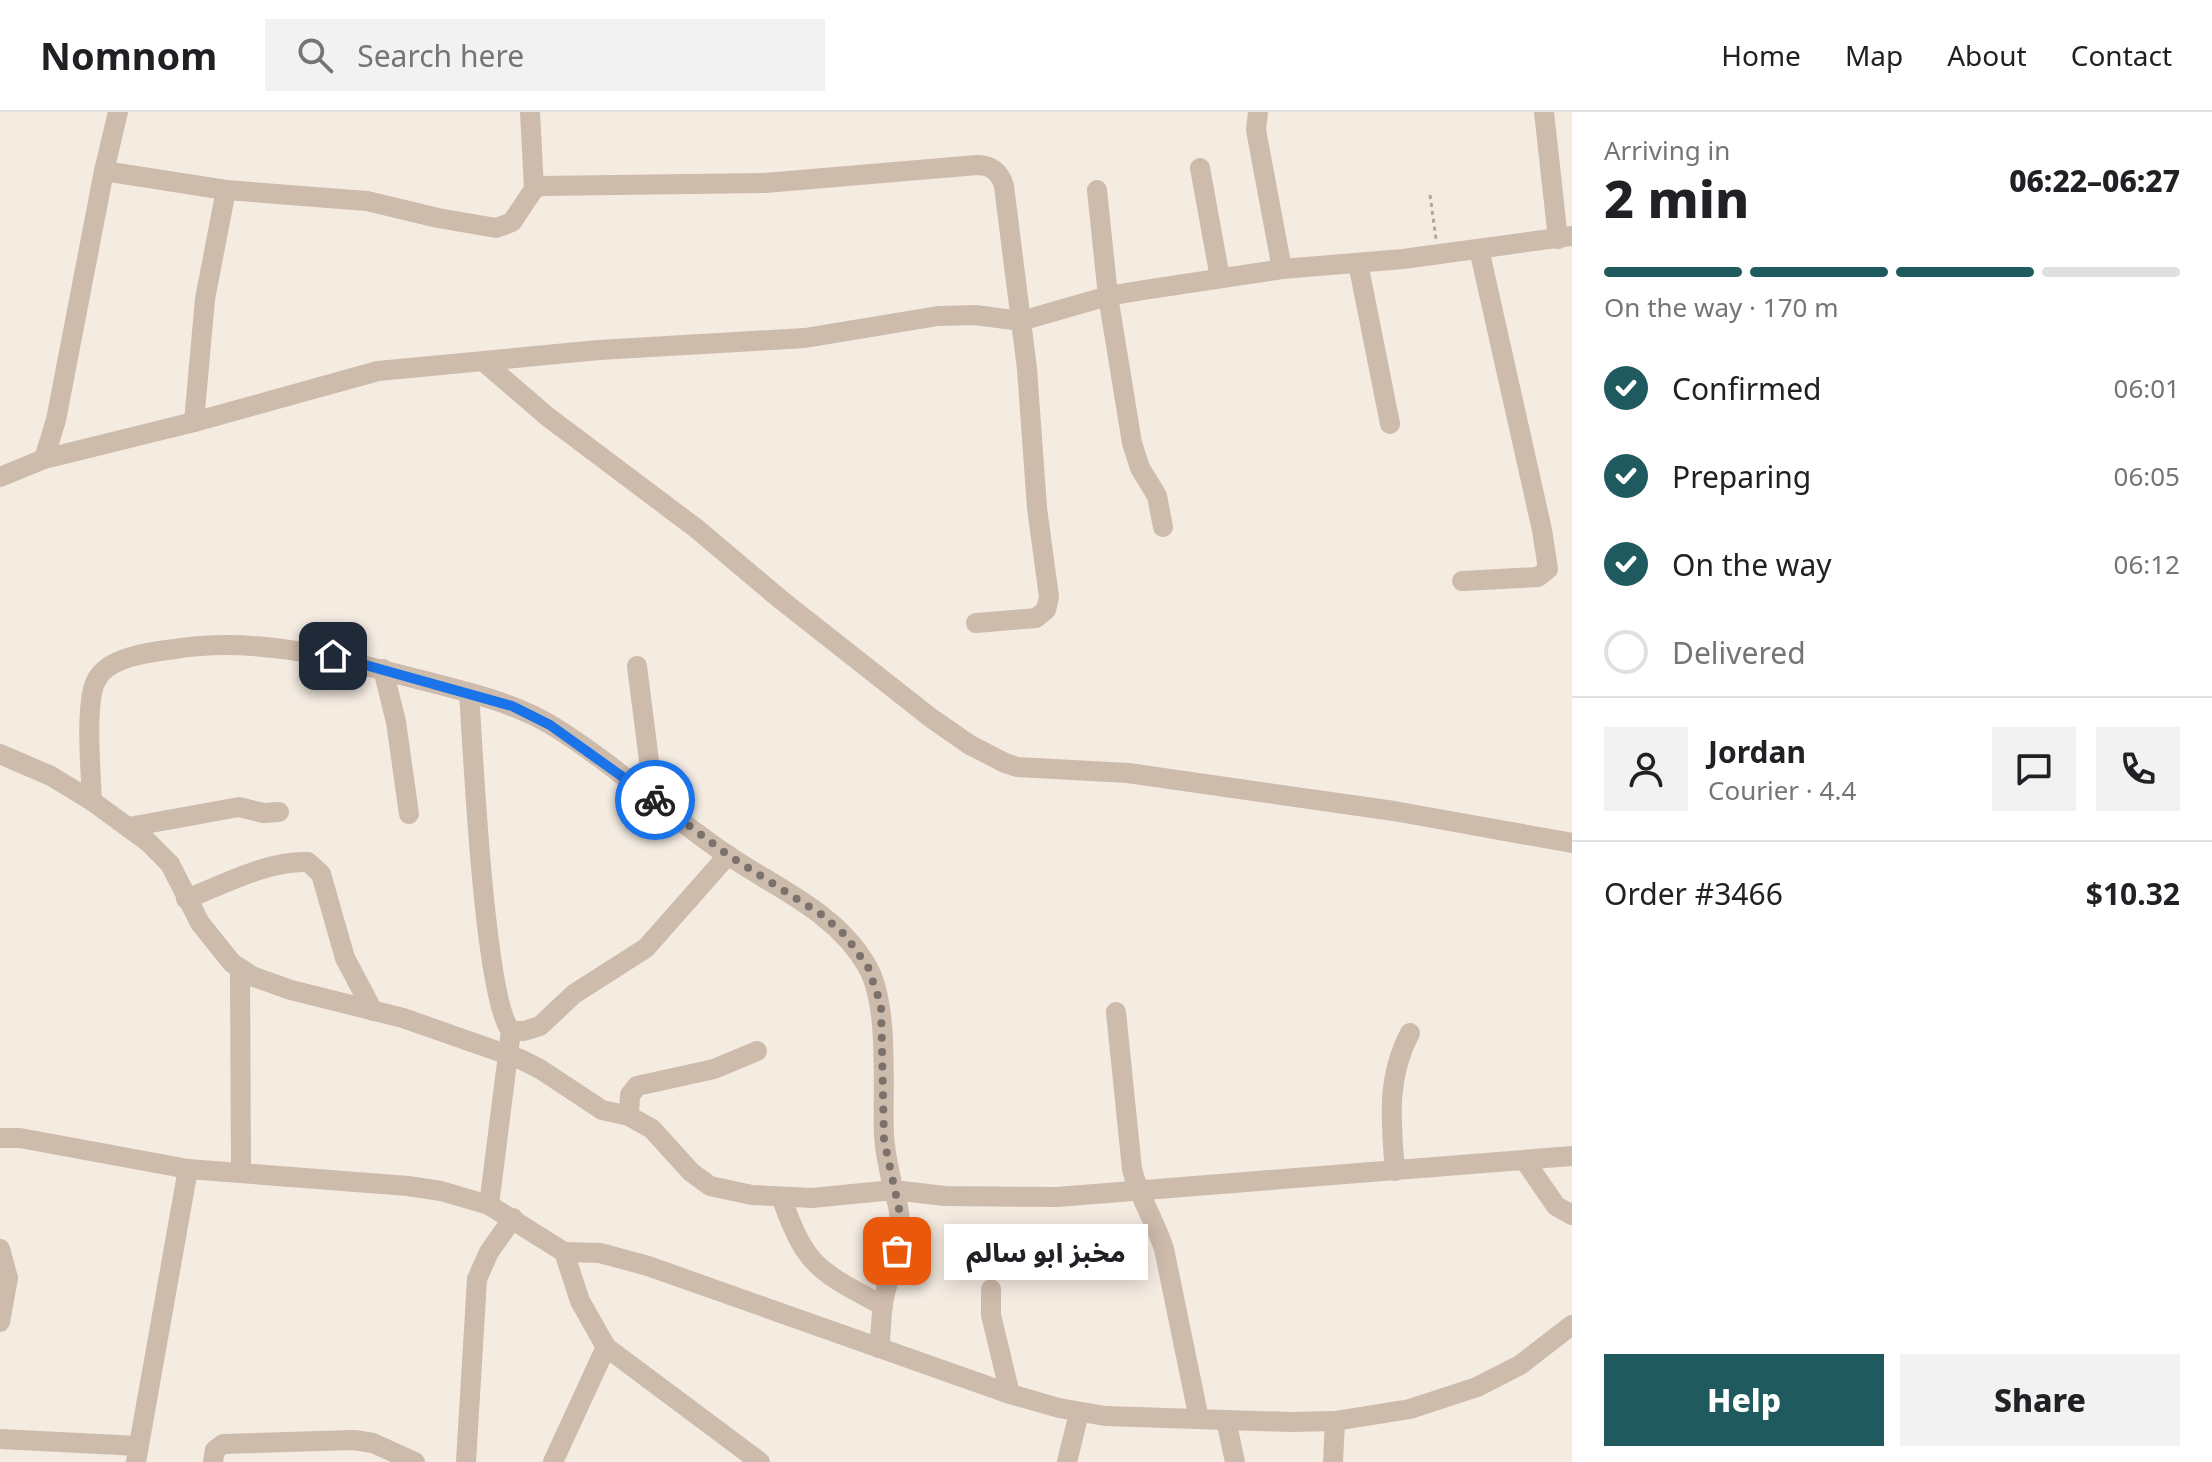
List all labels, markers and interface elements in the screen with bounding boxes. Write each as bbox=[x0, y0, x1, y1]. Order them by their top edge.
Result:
search box bbox=[265, 19, 825, 91]
text: Nomnom bbox=[40, 29, 217, 81]
icon: search bbox=[293, 33, 337, 77]
text: Search here bbox=[357, 35, 524, 76]
text: Home bbox=[1721, 36, 1801, 74]
text: Map bbox=[1845, 36, 1903, 74]
text: About bbox=[1947, 36, 2027, 74]
text: Contact bbox=[2071, 36, 2172, 74]
text: Arriving in bbox=[1604, 132, 1730, 168]
text: 06:22–06:27 bbox=[2009, 160, 2180, 201]
text: 2 min bbox=[1604, 162, 1749, 233]
text: On the way · 170 m bbox=[1604, 289, 1838, 325]
icon: check bbox=[1604, 366, 1648, 410]
text: Confirmed bbox=[1672, 368, 1822, 409]
text: 06:01 bbox=[2114, 370, 2180, 406]
icon: check bbox=[1604, 454, 1648, 498]
text: Preparing bbox=[1672, 456, 1811, 497]
text: 06:05 bbox=[2114, 458, 2180, 494]
icon: check bbox=[1604, 542, 1648, 586]
text: On the way bbox=[1672, 544, 1832, 585]
text: 06:12 bbox=[2114, 546, 2180, 582]
pin bbox=[299, 622, 367, 690]
text: Delivered bbox=[1672, 632, 1806, 673]
icon: home bbox=[311, 634, 355, 678]
button: person bbox=[1604, 727, 1688, 811]
button: chat bbox=[1992, 727, 2076, 811]
button: phone bbox=[2096, 727, 2180, 811]
text: Jordan bbox=[1708, 731, 1806, 772]
courier bbox=[615, 760, 695, 840]
text: Courier · 4.4 bbox=[1708, 772, 1856, 808]
icon: bike bbox=[633, 778, 677, 822]
text: Order #3466 bbox=[1604, 873, 1783, 914]
text: $10.32 bbox=[2086, 873, 2180, 914]
pin bbox=[863, 1217, 931, 1285]
callout: مخبز ابو سالم bbox=[945, 1223, 1149, 1279]
icon: bag bbox=[875, 1229, 919, 1273]
text: مخبز ابو سالم bbox=[966, 1234, 1126, 1270]
button: Help bbox=[1604, 1354, 1884, 1446]
button: Share bbox=[1900, 1354, 2180, 1446]

